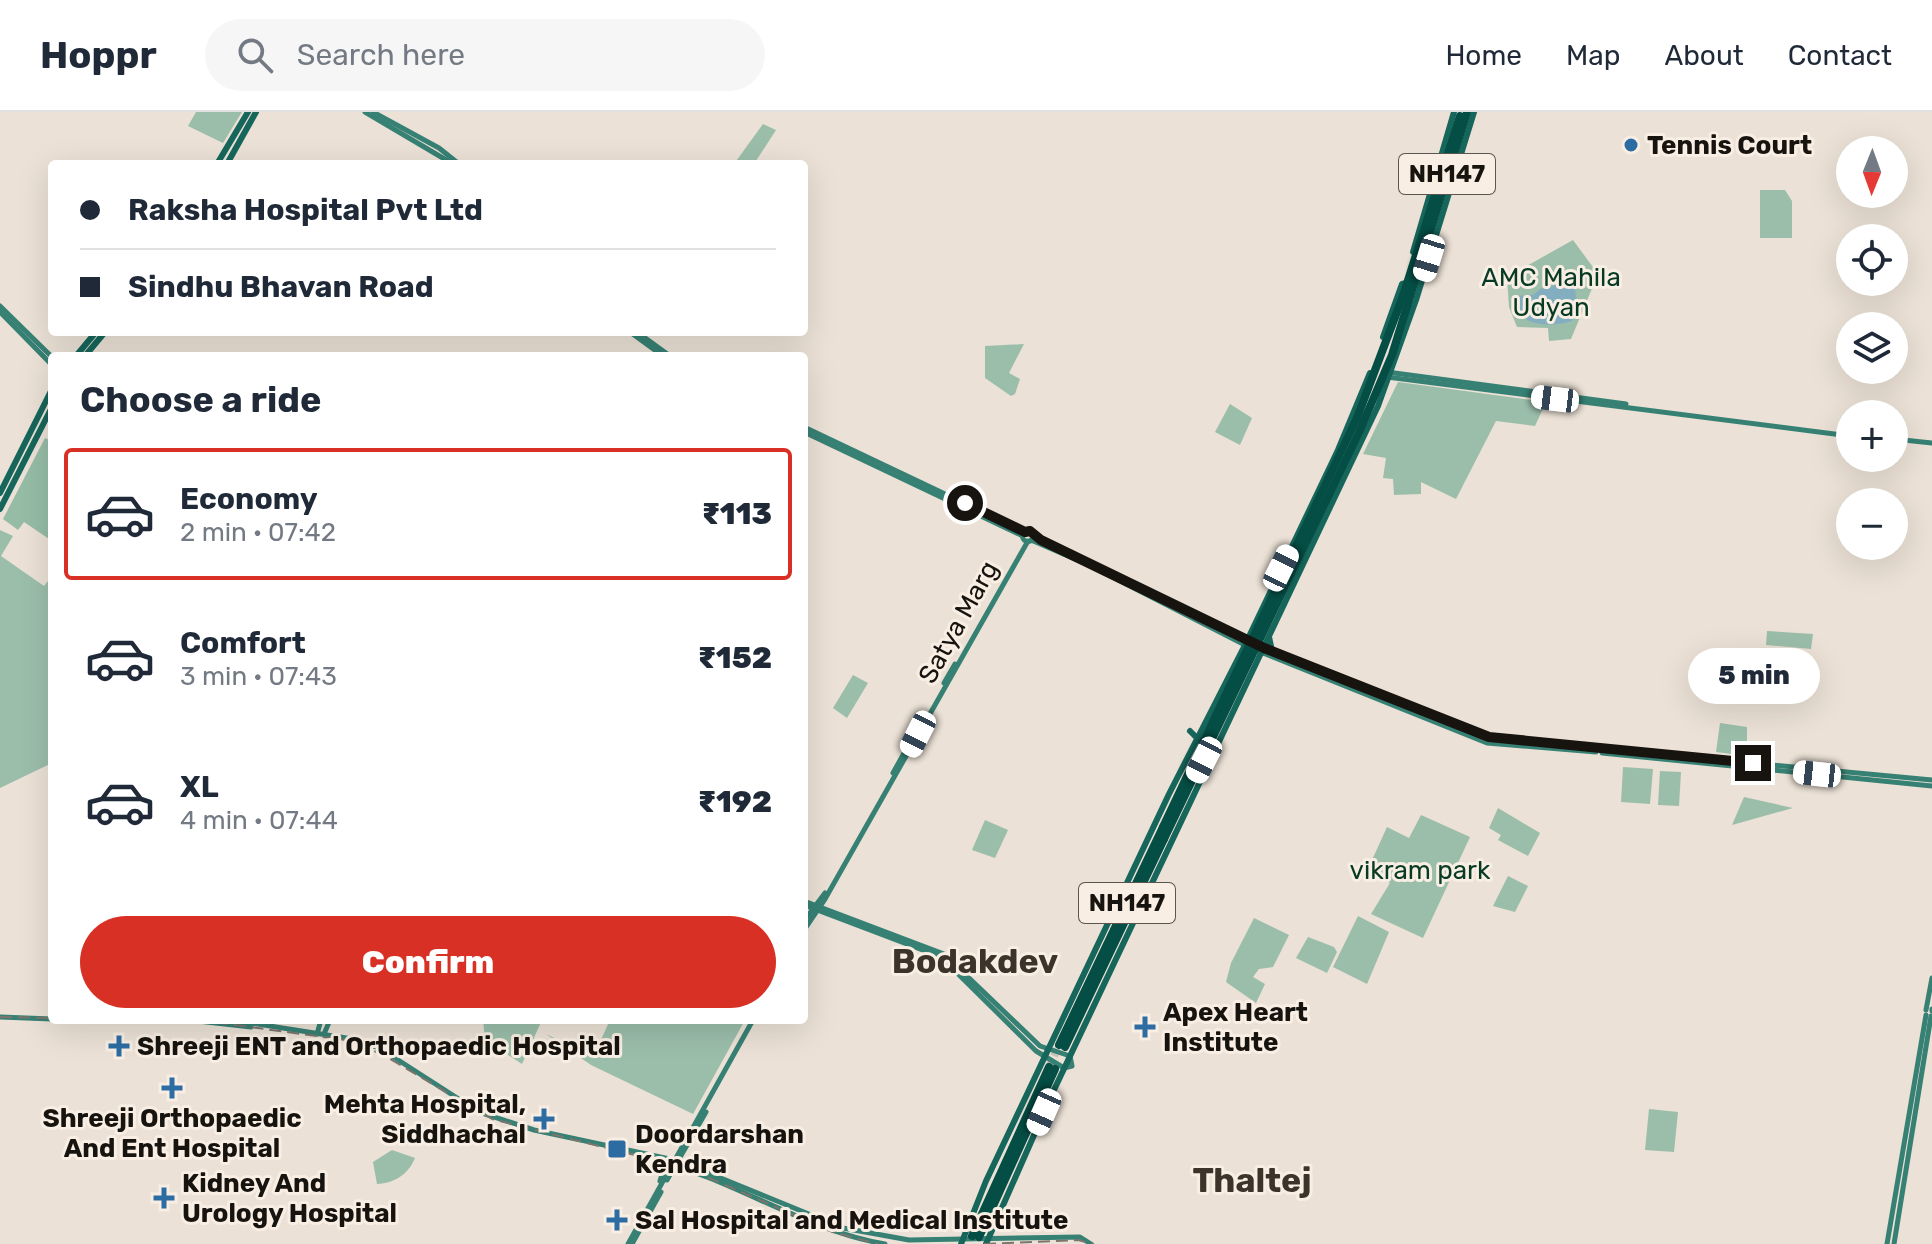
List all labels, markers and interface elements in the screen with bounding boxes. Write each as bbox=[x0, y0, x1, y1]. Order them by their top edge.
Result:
search box bbox=[205, 19, 765, 91]
text: Hoppr bbox=[40, 32, 157, 78]
icon: search bbox=[233, 33, 277, 77]
text: Search here bbox=[297, 37, 465, 73]
text: Home bbox=[1445, 39, 1522, 72]
text: Map bbox=[1566, 39, 1620, 72]
text: About bbox=[1664, 39, 1744, 72]
text: Contact bbox=[1788, 39, 1892, 72]
place label: Tennis Court bbox=[1647, 130, 1812, 161]
marker: Tennis Court bbox=[1622, 136, 1640, 154]
north arrow bbox=[1836, 136, 1908, 208]
map controls bbox=[1836, 136, 1908, 560]
road number: NH147 bbox=[1399, 154, 1495, 194]
text: Raksha Hospital Pvt Ltd bbox=[128, 192, 483, 228]
button: locate bbox=[1836, 224, 1908, 296]
car bbox=[1411, 232, 1447, 284]
park label: AMC Mahila Udyan bbox=[1481, 262, 1621, 323]
text: Sindhu Bhavan Road bbox=[128, 269, 434, 305]
button: layers bbox=[1836, 312, 1908, 384]
text: Choose a ride bbox=[80, 378, 321, 421]
car bbox=[1530, 384, 1580, 414]
button: + bbox=[1836, 400, 1908, 472]
icon: car bbox=[84, 478, 156, 550]
text: Economy bbox=[180, 481, 318, 517]
route start bbox=[947, 485, 983, 521]
button: − bbox=[1836, 488, 1908, 560]
text: ₹113 bbox=[702, 496, 772, 532]
text: 2 min · 07:42 bbox=[180, 517, 336, 548]
car bbox=[1260, 541, 1302, 595]
street label: Satya Marg bbox=[912, 556, 1005, 689]
icon: car bbox=[84, 622, 156, 694]
text: Comfort bbox=[180, 625, 306, 661]
text: ₹152 bbox=[698, 640, 772, 676]
callout: 5 min bbox=[1687, 647, 1819, 703]
text: 5 min bbox=[1718, 660, 1790, 691]
text: 3 min · 07:43 bbox=[180, 661, 337, 692]
car bbox=[896, 707, 940, 761]
car bbox=[1182, 733, 1226, 787]
route end bbox=[1735, 745, 1771, 781]
car bbox=[1792, 760, 1842, 788]
icon: car bbox=[84, 766, 156, 838]
text: XL bbox=[180, 769, 219, 805]
text: ₹192 bbox=[698, 784, 772, 820]
text: 4 min · 07:44 bbox=[180, 805, 338, 836]
park label: vikram park bbox=[1350, 855, 1491, 886]
road number: NH147 bbox=[1079, 883, 1175, 923]
button: Confirm bbox=[80, 916, 776, 1008]
district label: Bodakdev bbox=[892, 941, 1058, 982]
place label: Apex Heart Institute bbox=[1163, 997, 1308, 1058]
marker: Apex Heart Institute bbox=[1134, 1016, 1156, 1038]
place label: Shreeji ENT and Orthopaedic Hospital bbox=[137, 1031, 621, 1062]
marker: Shreeji ENT and Orthopaedic Hospital bbox=[108, 1035, 130, 1057]
marker: Shreeji Orthopaedic And Ent Hospital bbox=[161, 1077, 183, 1099]
car bbox=[1023, 1085, 1065, 1139]
place label: Mehta Hospital, Siddhachal bbox=[324, 1089, 526, 1150]
place label: Shreeji Orthopaedic And Ent Hospital bbox=[42, 1103, 302, 1164]
marker: Mehta Hospital, Siddhachal bbox=[533, 1108, 555, 1130]
place label: Doordarshan Kendra bbox=[635, 1119, 804, 1180]
marker: Doordarshan Kendra bbox=[606, 1138, 628, 1160]
district label: Thaltej bbox=[1192, 1160, 1312, 1201]
place label: Kidney And Urology Hospital bbox=[182, 1168, 397, 1229]
marker: Kidney And Urology Hospital bbox=[153, 1187, 175, 1209]
place label: Sal Hospital and Medical Institute bbox=[635, 1205, 1068, 1236]
marker: Sal Hospital and Medical Institute bbox=[606, 1209, 628, 1231]

